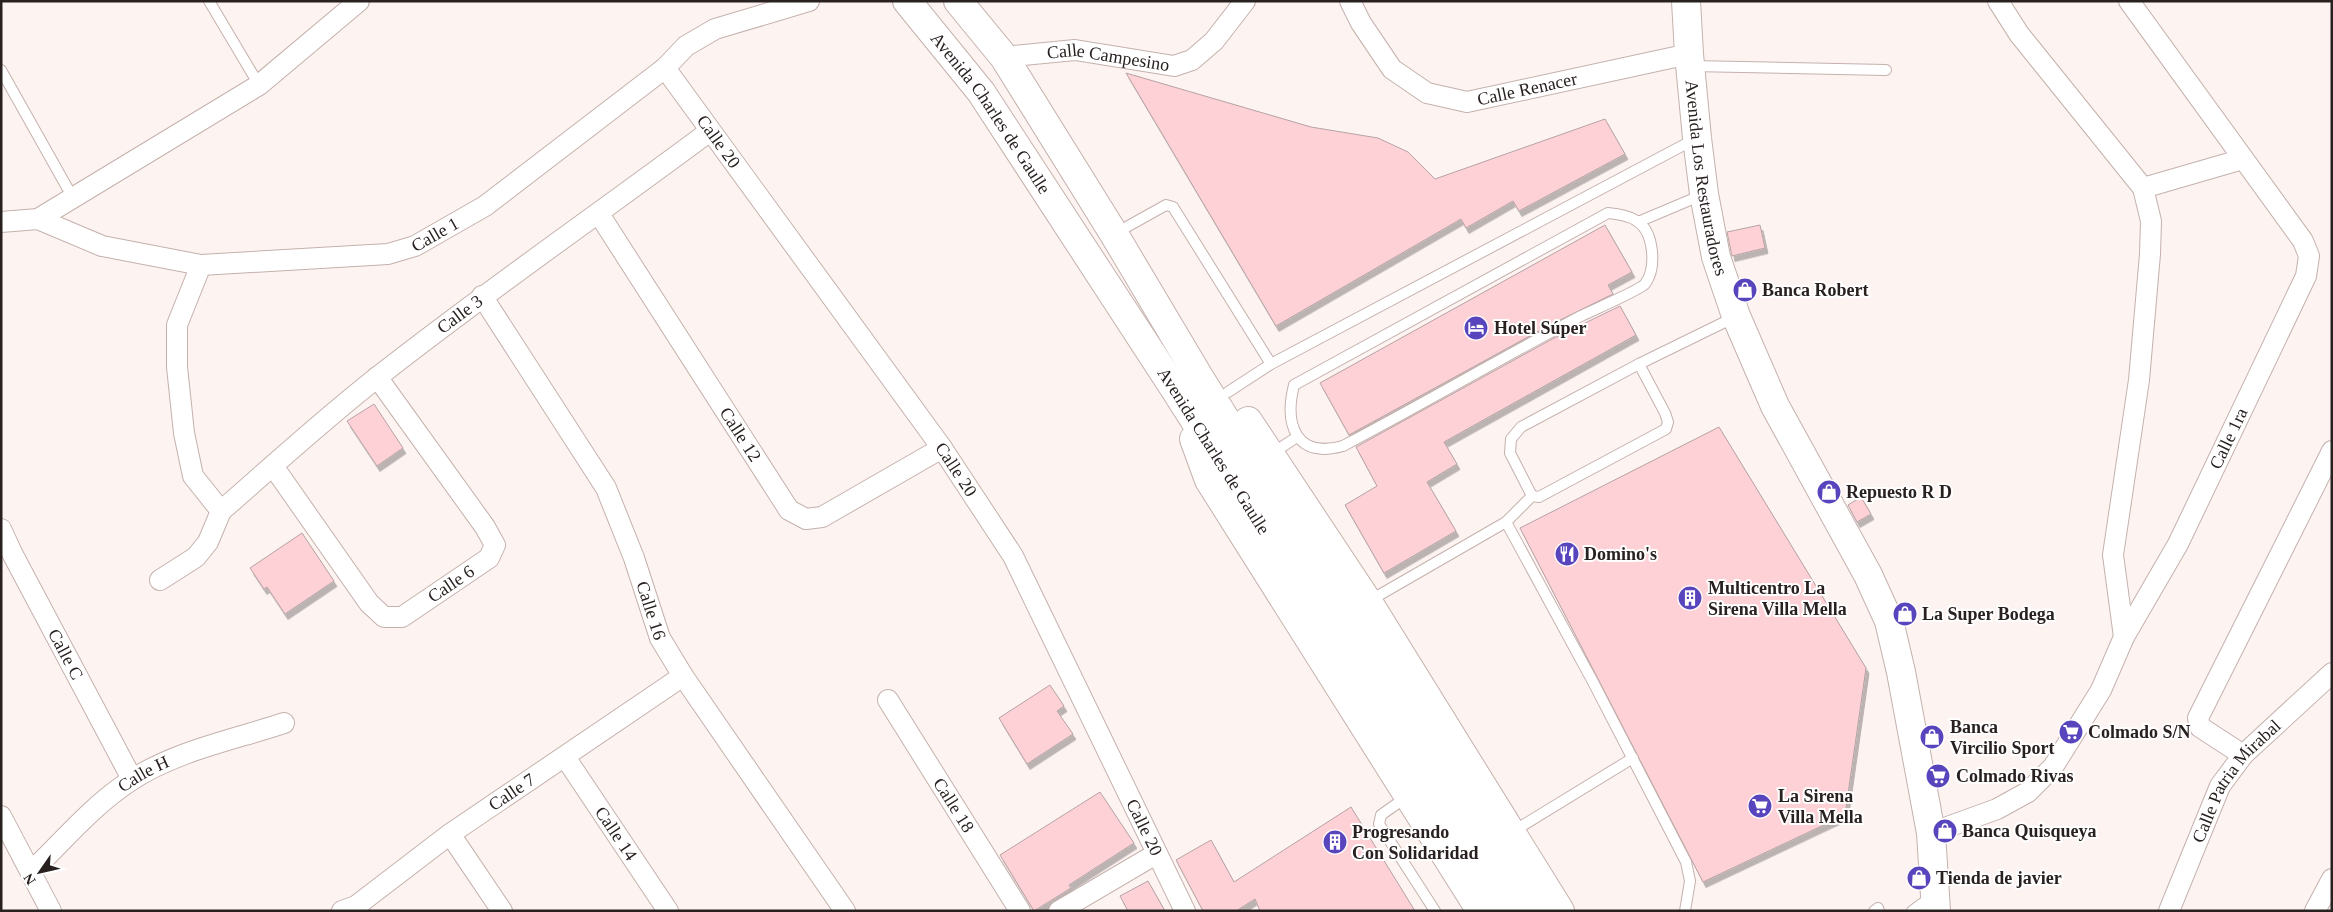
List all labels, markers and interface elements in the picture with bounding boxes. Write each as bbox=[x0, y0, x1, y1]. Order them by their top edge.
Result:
street label: Avenida Charles de Gaulle bbox=[927, 28, 1055, 197]
street label: Calle Campesino bbox=[1046, 40, 1171, 75]
street label: Calle Renacer bbox=[1475, 68, 1579, 110]
street label: Avenida Los Restauradores bbox=[1682, 79, 1732, 278]
street label: Calle 20 bbox=[693, 111, 745, 172]
street label: Calle 1 bbox=[408, 213, 462, 256]
shop icon: Banca Robert bbox=[1732, 277, 1758, 303]
place label: Banca Robert bbox=[1762, 280, 1869, 300]
street label: Calle 3 bbox=[433, 291, 486, 338]
hotel icon: Hotel Súper bbox=[1463, 315, 1489, 341]
place label: Hotel Súper bbox=[1494, 318, 1587, 338]
street label: Avenida Charles de Gaulle bbox=[1153, 364, 1274, 538]
street label: Calle 12 bbox=[716, 404, 765, 465]
street label: Calle 1ra bbox=[2205, 405, 2252, 472]
street label: Calle 20 bbox=[931, 439, 981, 500]
shop icon: Repuesto R D bbox=[1816, 479, 1842, 505]
place label: Repuesto R D bbox=[1846, 482, 1952, 502]
restaurant icon: Domino's bbox=[1554, 541, 1580, 567]
place label: Domino's bbox=[1584, 544, 1657, 564]
street label: Calle 6 bbox=[424, 561, 478, 607]
street label: Calle 16 bbox=[632, 578, 670, 642]
place label: Multicentro La Sirena Villa Mella bbox=[1708, 578, 1847, 619]
building icon: Multicentro La Sirena Villa Mella bbox=[1677, 585, 1703, 611]
shop icon: La Super Bodega bbox=[1892, 601, 1918, 627]
place label: La Super Bodega bbox=[1922, 604, 2055, 624]
street label: Calle C bbox=[44, 625, 87, 683]
street label: Calle Patria Mirabal bbox=[2188, 715, 2285, 845]
place label: Banca Vircilio Sport bbox=[1950, 717, 2055, 758]
supermarket icon: Colmado S/N bbox=[2058, 719, 2084, 745]
place label: Colmado S/N bbox=[2088, 722, 2191, 742]
shop icon: Banca Vircilio Sport bbox=[1919, 724, 1945, 750]
street label: Calle H bbox=[114, 752, 172, 796]
supermarket icon: Colmado Rivas bbox=[1925, 763, 1951, 789]
place label: Colmado Rivas bbox=[1956, 766, 2074, 786]
street label: Calle 7 bbox=[485, 769, 539, 815]
street label: Calle 18 bbox=[929, 774, 978, 836]
place label: La Sirena Villa Mella bbox=[1778, 786, 1863, 827]
supermarket icon: La Sirena Villa Mella bbox=[1747, 793, 1773, 819]
street label: Calle 20 bbox=[1122, 796, 1167, 859]
street label: Calle 14 bbox=[591, 803, 641, 864]
shop icon: Banca Quisqueya bbox=[1932, 818, 1958, 844]
place label: Banca Quisqueya bbox=[1962, 821, 2097, 841]
place label: Progresando Con Solidaridad bbox=[1352, 822, 1479, 863]
building icon: Progresando Con Solidaridad bbox=[1322, 829, 1348, 855]
north arrow bbox=[15, 847, 65, 897]
shop icon: Tienda de javier bbox=[1906, 865, 1932, 891]
place label: Tienda de javier bbox=[1936, 868, 2062, 888]
text: N bbox=[21, 871, 39, 887]

